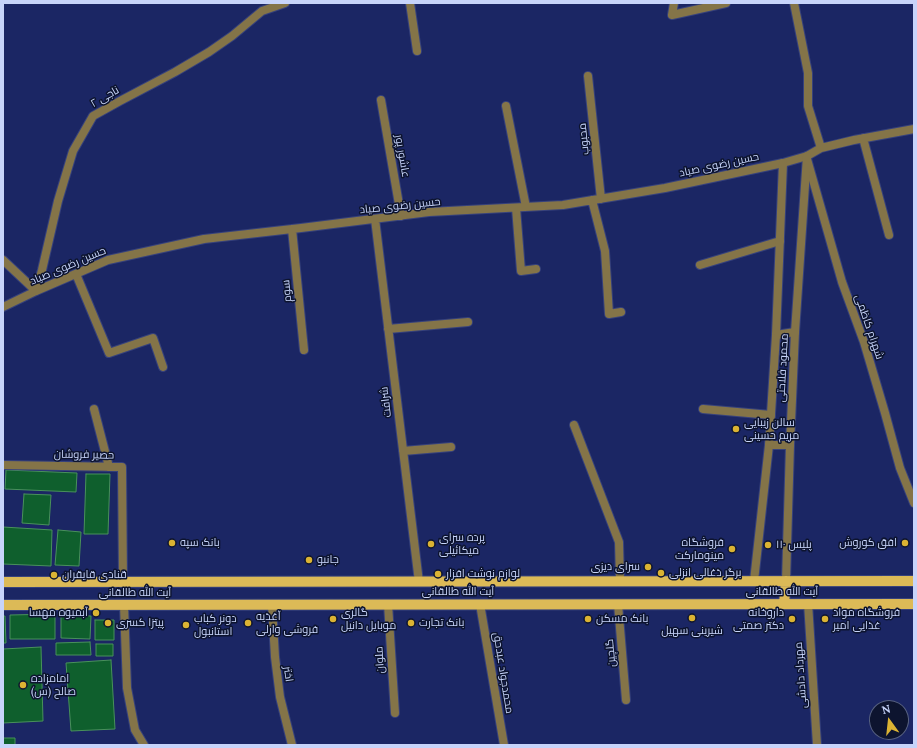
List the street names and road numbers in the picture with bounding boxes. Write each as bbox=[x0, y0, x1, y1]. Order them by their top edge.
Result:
street label: ناجی ۲ bbox=[88, 84, 122, 110]
street label: محبوب bbox=[576, 122, 592, 156]
street label: عاشور پور bbox=[392, 134, 412, 178]
street label: حسین رضوی صیاد bbox=[678, 150, 760, 180]
street label: حسین رضوی صیاد bbox=[359, 195, 441, 217]
street label: حسین رضوی صیاد bbox=[28, 244, 108, 288]
street label: سوم bbox=[279, 279, 295, 303]
street label: شهرام کاظمی bbox=[852, 293, 886, 361]
street label: محمود فلاحتی bbox=[775, 333, 791, 403]
street label: شرافت bbox=[378, 386, 394, 418]
street label: حصیر فروشان bbox=[54, 448, 114, 462]
street label: آیت الله طالقانی bbox=[422, 585, 494, 599]
street label: آیت الله طالقانی bbox=[746, 585, 818, 599]
street label: آیت الله طالقانی bbox=[99, 586, 171, 600]
street label: محمدجواد عبدحق bbox=[490, 631, 516, 715]
street label: گلچین bbox=[603, 638, 619, 668]
street label: مهرداد دادشی bbox=[792, 641, 810, 709]
street label: ملوان bbox=[372, 646, 388, 674]
street label: اختر bbox=[280, 665, 296, 683]

